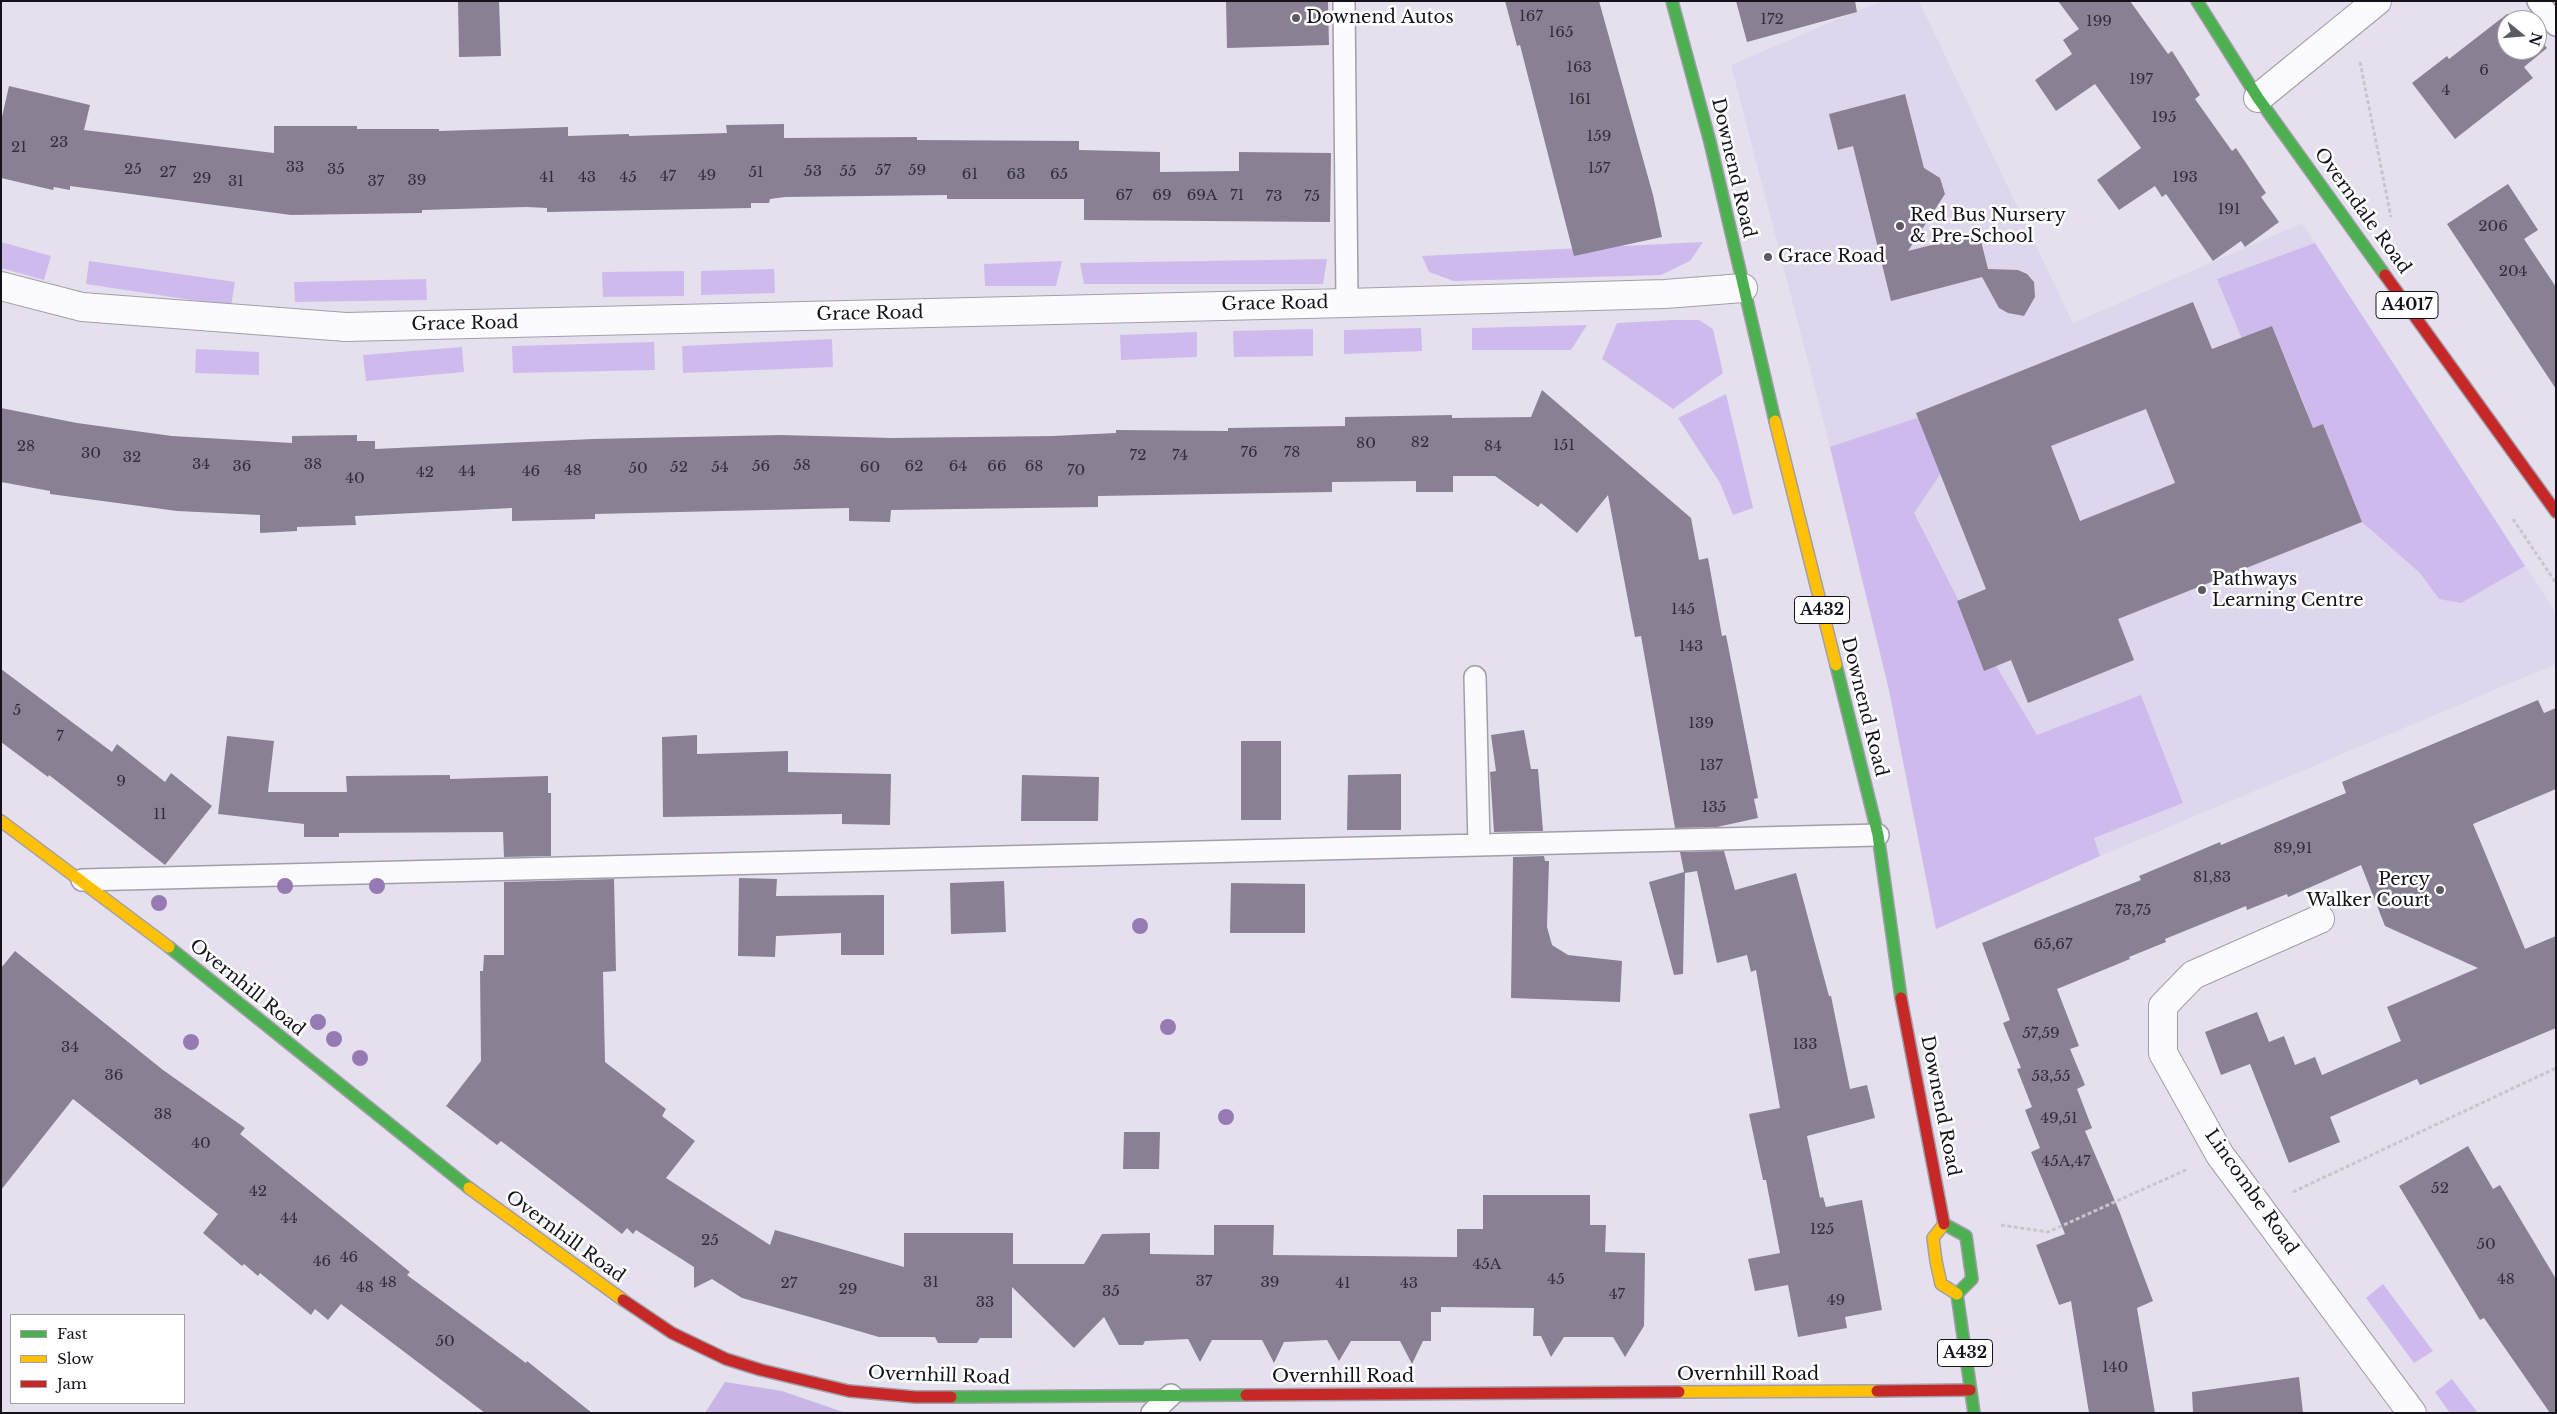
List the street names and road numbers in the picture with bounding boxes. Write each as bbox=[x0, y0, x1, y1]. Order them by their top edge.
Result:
street label: Downend Road bbox=[1706, 96, 1760, 240]
street label: Overndale Road bbox=[2309, 144, 2415, 278]
street label: Grace Road bbox=[1221, 292, 1329, 316]
road number: A4017 bbox=[2376, 292, 2438, 318]
street label: Grace Road bbox=[816, 302, 924, 326]
street label: Grace Road bbox=[411, 312, 519, 336]
road number: A432 bbox=[1794, 596, 1850, 624]
street label: Downend Road bbox=[1836, 635, 1892, 779]
street label: Overnhill Road bbox=[185, 935, 309, 1041]
street label: Downend Road bbox=[1916, 1034, 1964, 1178]
street label: Lincombe Road bbox=[2200, 1125, 2302, 1259]
street label: Overnhill Road bbox=[501, 1186, 629, 1288]
road number: A432 bbox=[1938, 1340, 1992, 1366]
street label: Overnhill Road bbox=[868, 1363, 1010, 1389]
street label: Overnhill Road bbox=[1677, 1364, 1819, 1386]
street label: Overnhill Road bbox=[1272, 1366, 1414, 1388]

